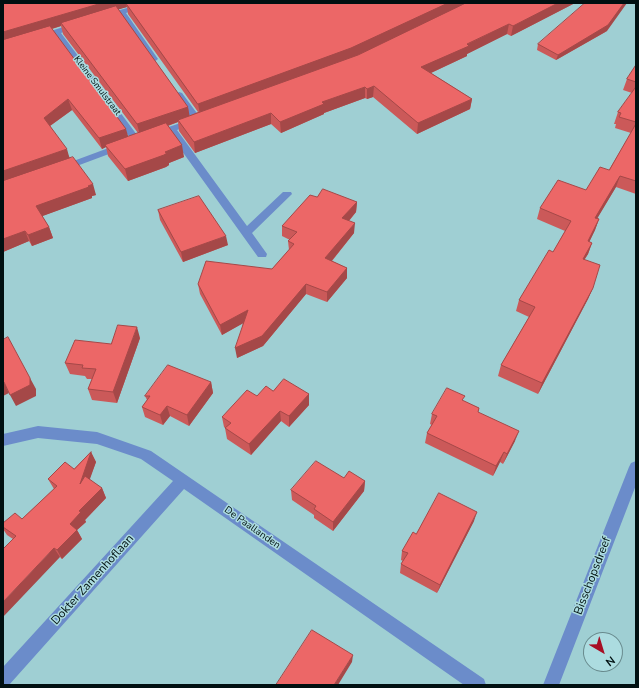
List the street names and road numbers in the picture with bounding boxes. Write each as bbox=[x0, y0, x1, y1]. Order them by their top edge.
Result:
street label: Kleine Smulstraat bbox=[71, 54, 123, 118]
street label: De Paallanden bbox=[222, 504, 282, 552]
street label: Dokter Zamenhoflaan bbox=[49, 532, 137, 628]
street label: Bisschopsdreef bbox=[572, 535, 614, 617]

